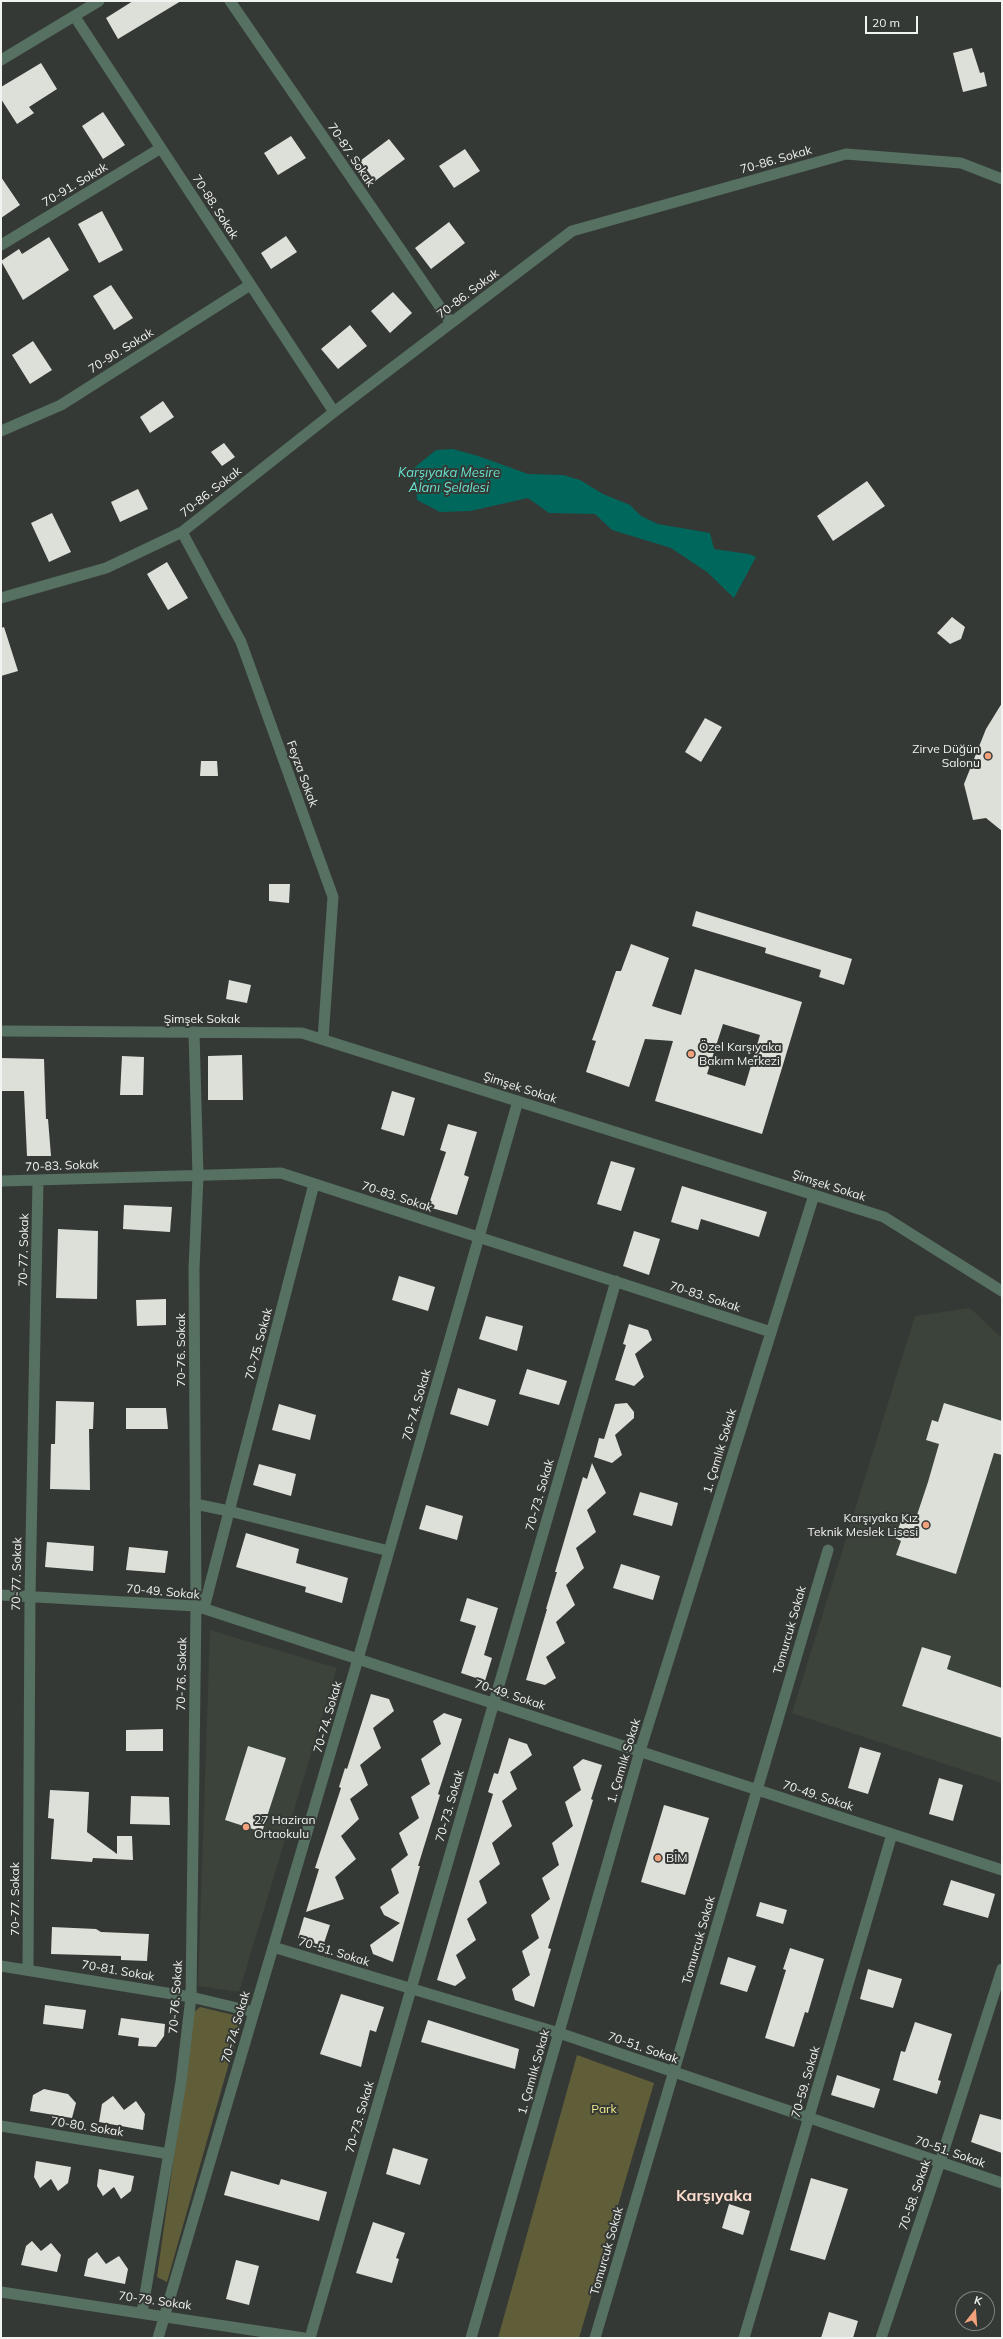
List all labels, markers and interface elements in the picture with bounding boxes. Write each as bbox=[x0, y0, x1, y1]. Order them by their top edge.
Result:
scale bar bbox=[867, 8, 920, 34]
text: 20 m bbox=[872, 15, 900, 30]
street label: 70-87. Sokak bbox=[324, 120, 378, 190]
street label: 70-86. Sokak bbox=[739, 143, 813, 177]
street label: 70-91. Sokak bbox=[40, 160, 110, 210]
street label: 70-88. Sokak bbox=[189, 172, 241, 242]
street label: 70-86. Sokak bbox=[434, 266, 502, 322]
street label: 70-90. Sokak bbox=[86, 325, 156, 377]
street label: 70-86. Sokak bbox=[178, 464, 244, 520]
water label: Karşıyaka Mesire Alanı Şelalesi bbox=[398, 465, 500, 496]
street label: Feyza Sokak bbox=[283, 739, 321, 809]
place label: Zirve Düğün Salonu bbox=[912, 742, 980, 770]
marker: Zirve Düğün Salonu bbox=[983, 751, 993, 761]
street label: Şimşek Sokak bbox=[164, 1012, 240, 1026]
place label: Özel Karşıyaka Bakım Merkezi bbox=[699, 1040, 782, 1068]
marker: Özel Karşıyaka Bakım Merkezi bbox=[686, 1049, 696, 1059]
street label: Şimşek Sokak bbox=[481, 1069, 559, 1107]
street label: 70-83. Sokak bbox=[25, 1158, 99, 1174]
street label: Şimşek Sokak bbox=[790, 1167, 868, 1205]
street label: 70-83. Sokak bbox=[360, 1179, 434, 1215]
street label: 70-77. Sokak bbox=[16, 1213, 32, 1287]
street label: 70-83. Sokak bbox=[668, 1279, 742, 1315]
street label: 70-75. Sokak bbox=[243, 1307, 275, 1381]
street label: 70-76. Sokak bbox=[174, 1313, 188, 1387]
street label: 70-74. Sokak bbox=[400, 1368, 434, 1442]
street label: 1. Çamlık Sokak bbox=[700, 1407, 740, 1495]
street label: 70-73. Sokak bbox=[523, 1458, 557, 1532]
place label: Karşıyaka Kız Teknik Meslek Lisesi bbox=[808, 1511, 918, 1539]
marker: Karşıyaka Kız Teknik Meslek Lisesi bbox=[921, 1520, 931, 1530]
street label: 70-77. Sokak bbox=[9, 1537, 25, 1611]
street label: 70-49. Sokak bbox=[126, 1582, 200, 1602]
street label: Tomurcuk Sokak bbox=[771, 1584, 809, 1676]
street label: 70-76. Sokak bbox=[174, 1637, 190, 1711]
street label: 70-49. Sokak bbox=[473, 1677, 547, 1713]
street label: 70-74. Sokak bbox=[311, 1680, 345, 1754]
street label: 1. Çamlık Sokak bbox=[604, 1717, 644, 1805]
street label: 70-73. Sokak bbox=[433, 1769, 467, 1843]
street label: 70-49. Sokak bbox=[781, 1778, 855, 1814]
place label: 27 Haziran Ortaokulu bbox=[254, 1813, 316, 1841]
marker: 27 Haziran Ortaokulu bbox=[241, 1822, 251, 1832]
place label: BİM bbox=[666, 1851, 688, 1865]
marker: BİM bbox=[653, 1853, 663, 1863]
street label: 70-77. Sokak bbox=[8, 1862, 22, 1936]
street label: Tomurcuk Sokak bbox=[680, 1894, 718, 1986]
street label: 70-51. Sokak bbox=[297, 1934, 371, 1970]
street label: 70-81. Sokak bbox=[80, 1958, 156, 1984]
street label: 70-76. Sokak bbox=[166, 1960, 186, 2034]
street label: 70-74. Sokak bbox=[219, 1990, 253, 2064]
street label: 1. Çamlık Sokak bbox=[515, 2028, 553, 2116]
street label: 70-51. Sokak bbox=[606, 2029, 680, 2067]
street label: 70-59. Sokak bbox=[789, 2045, 823, 2119]
street label: 70-73. Sokak bbox=[343, 2080, 377, 2154]
park label: Park bbox=[591, 2102, 617, 2116]
street label: 70-80. Sokak bbox=[50, 2114, 124, 2140]
street label: 70-51. Sokak bbox=[913, 2133, 987, 2171]
street label: 70-58. Sokak bbox=[896, 2158, 934, 2232]
district label: Karşıyaka bbox=[676, 2186, 752, 2206]
street label: Tomurcuk Sokak bbox=[588, 2205, 626, 2297]
street label: 70-79. Sokak bbox=[118, 2289, 192, 2313]
north arrow bbox=[955, 2291, 995, 2331]
text: K bbox=[973, 2293, 984, 2308]

